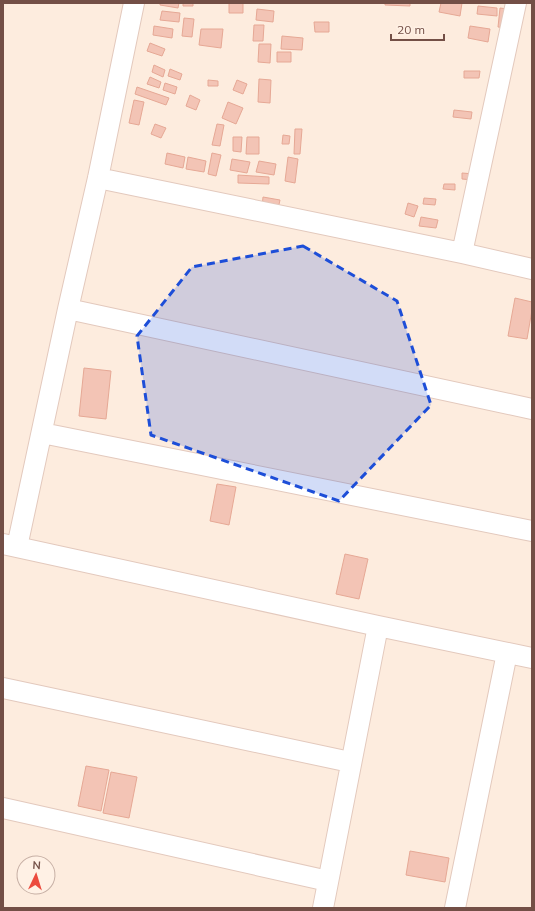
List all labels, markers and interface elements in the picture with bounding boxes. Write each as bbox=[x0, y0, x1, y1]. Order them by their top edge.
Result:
scale bar bbox=[391, 16, 444, 42]
text: 20 m bbox=[397, 22, 425, 37]
north arrow bbox=[16, 855, 56, 895]
text: N bbox=[32, 858, 41, 872]

